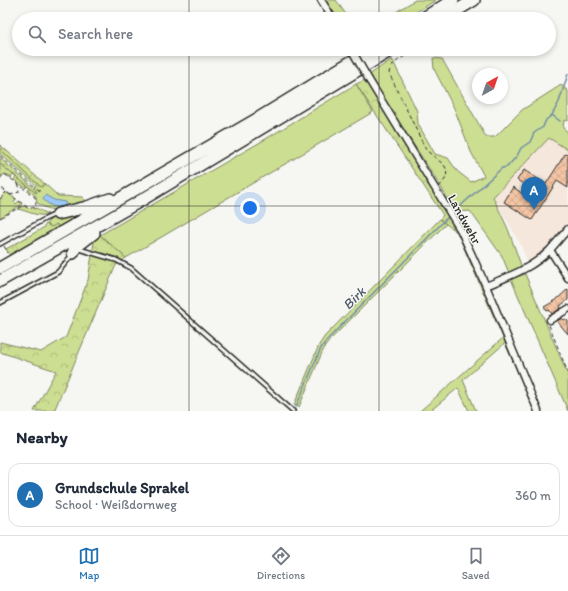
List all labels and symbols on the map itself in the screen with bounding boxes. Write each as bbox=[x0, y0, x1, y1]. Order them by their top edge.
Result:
north arrow bbox=[472, 68, 508, 104]
pin: A bbox=[521, 177, 547, 210]
street label: Landwehr bbox=[445, 192, 484, 247]
your location bbox=[240, 198, 260, 218]
water label: Birk bbox=[339, 283, 370, 313]

